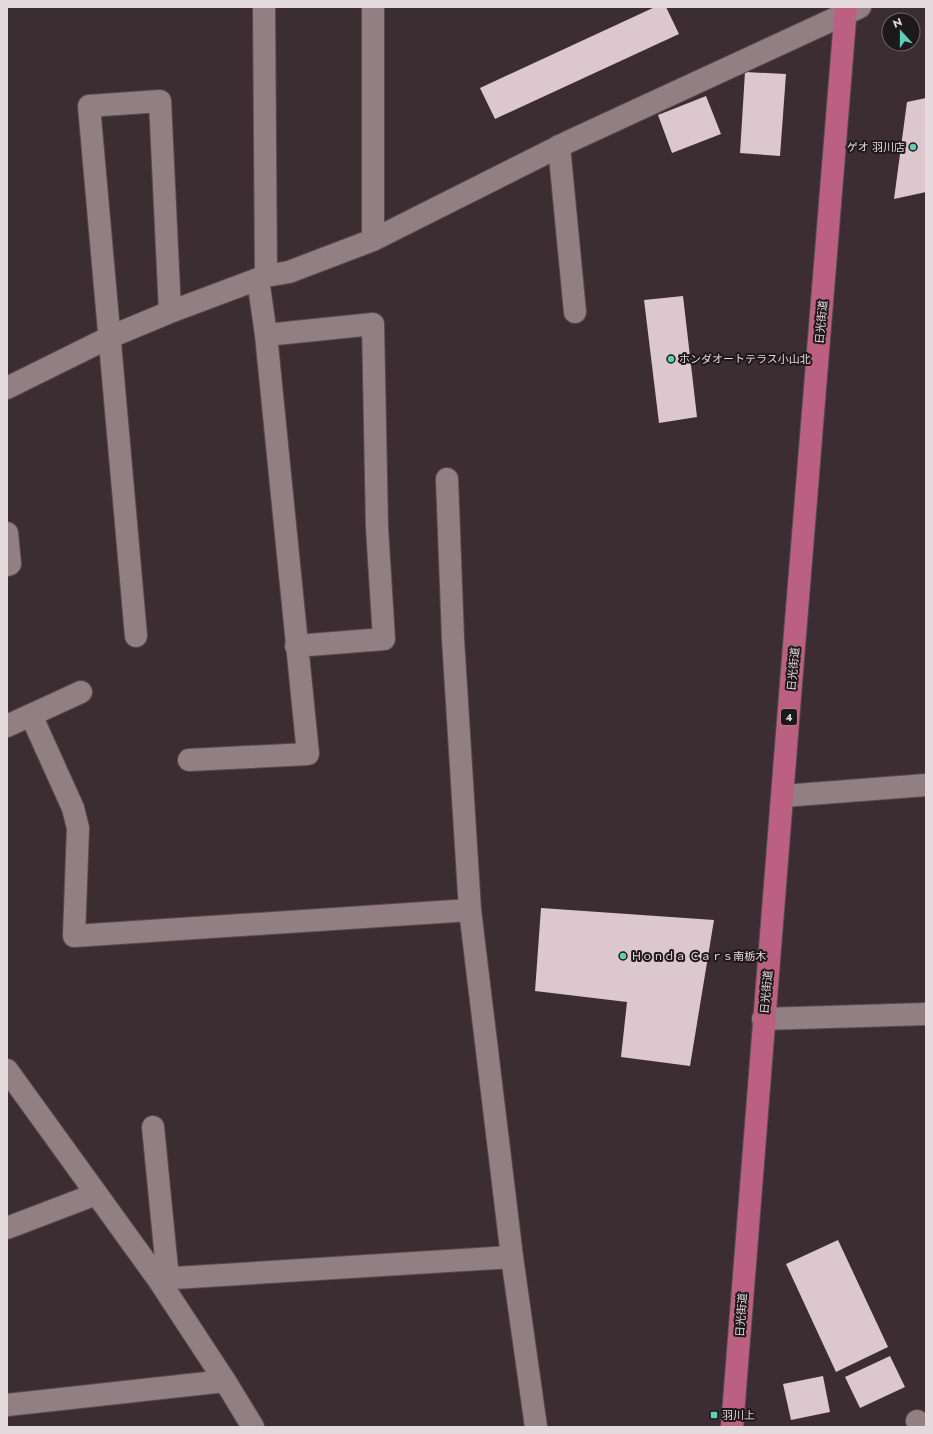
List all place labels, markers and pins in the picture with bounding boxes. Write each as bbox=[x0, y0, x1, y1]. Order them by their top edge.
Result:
place label: ゲオ 羽川店 bbox=[847, 139, 905, 155]
marker: ゲオ 羽川店 bbox=[908, 142, 918, 152]
place label: ホンダオートテラス小山北 bbox=[679, 351, 811, 367]
marker: ホンダオートテラス小山北 bbox=[666, 354, 676, 364]
place label: Ｈｏｎｄａ Ｃａｒｓ南栃木 bbox=[631, 948, 766, 964]
marker: Ｈｏｎｄａ Ｃａｒｓ南栃木 bbox=[618, 951, 628, 961]
place label: 羽川上 bbox=[722, 1407, 755, 1423]
marker: 羽川上 bbox=[709, 1410, 719, 1420]

